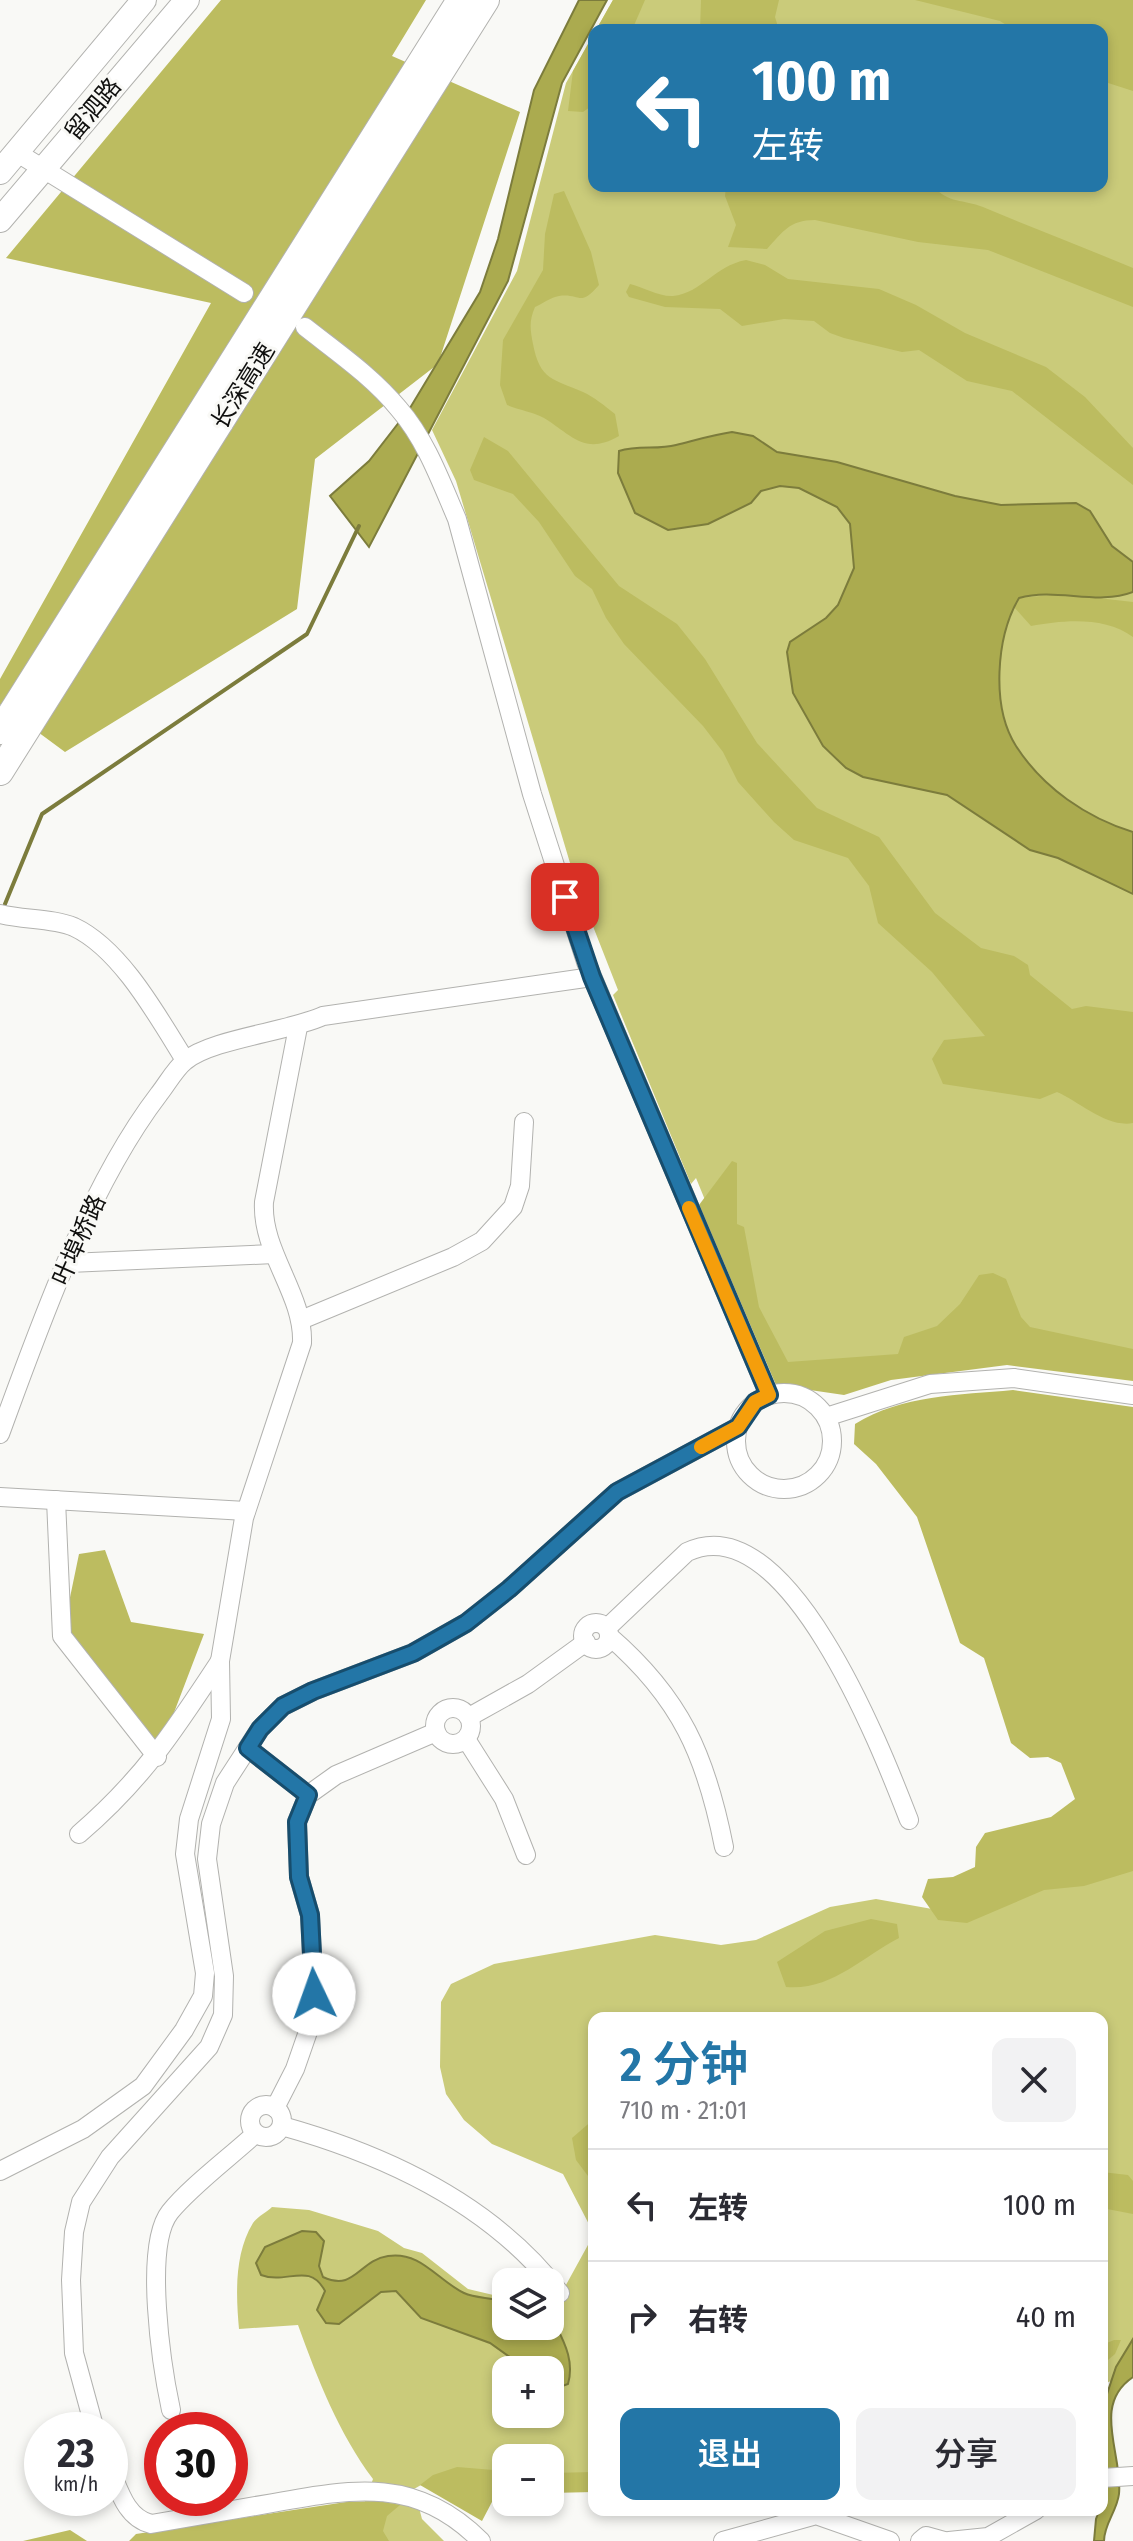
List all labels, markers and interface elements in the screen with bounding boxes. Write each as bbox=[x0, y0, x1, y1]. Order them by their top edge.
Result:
text: 100 m bbox=[752, 48, 891, 115]
icon: left bbox=[620, 56, 724, 160]
street label: 留泗路 bbox=[59, 72, 127, 146]
text: 左转 bbox=[752, 124, 824, 168]
street label: 长深高速 bbox=[206, 338, 280, 434]
pin bbox=[531, 863, 599, 931]
icon: arrive bbox=[543, 875, 587, 919]
street label: 叶埠桥路 bbox=[47, 1190, 111, 1290]
position arrow bbox=[272, 1952, 356, 2036]
text: 2 分钟 bbox=[620, 2036, 748, 2094]
button: close bbox=[992, 2038, 1076, 2122]
text: 710 m · 21:01 bbox=[620, 2095, 747, 2126]
icon: left bbox=[620, 2183, 664, 2227]
text: 100 m bbox=[1003, 2187, 1076, 2223]
text: 左转 bbox=[688, 2190, 748, 2226]
map controls bbox=[492, 2268, 564, 2516]
button: layers bbox=[492, 2268, 564, 2340]
icon: right bbox=[620, 2295, 664, 2339]
text: 40 m bbox=[1016, 2299, 1076, 2335]
text: 右转 bbox=[688, 2302, 748, 2338]
button: + bbox=[492, 2356, 564, 2428]
button: 退出 bbox=[620, 2408, 840, 2500]
button: 分享 bbox=[856, 2408, 1076, 2500]
speed limit sign: 30 bbox=[144, 2412, 248, 2516]
text: 23 bbox=[57, 2430, 95, 2478]
button: − bbox=[492, 2444, 564, 2516]
text: km/h bbox=[54, 2472, 98, 2496]

